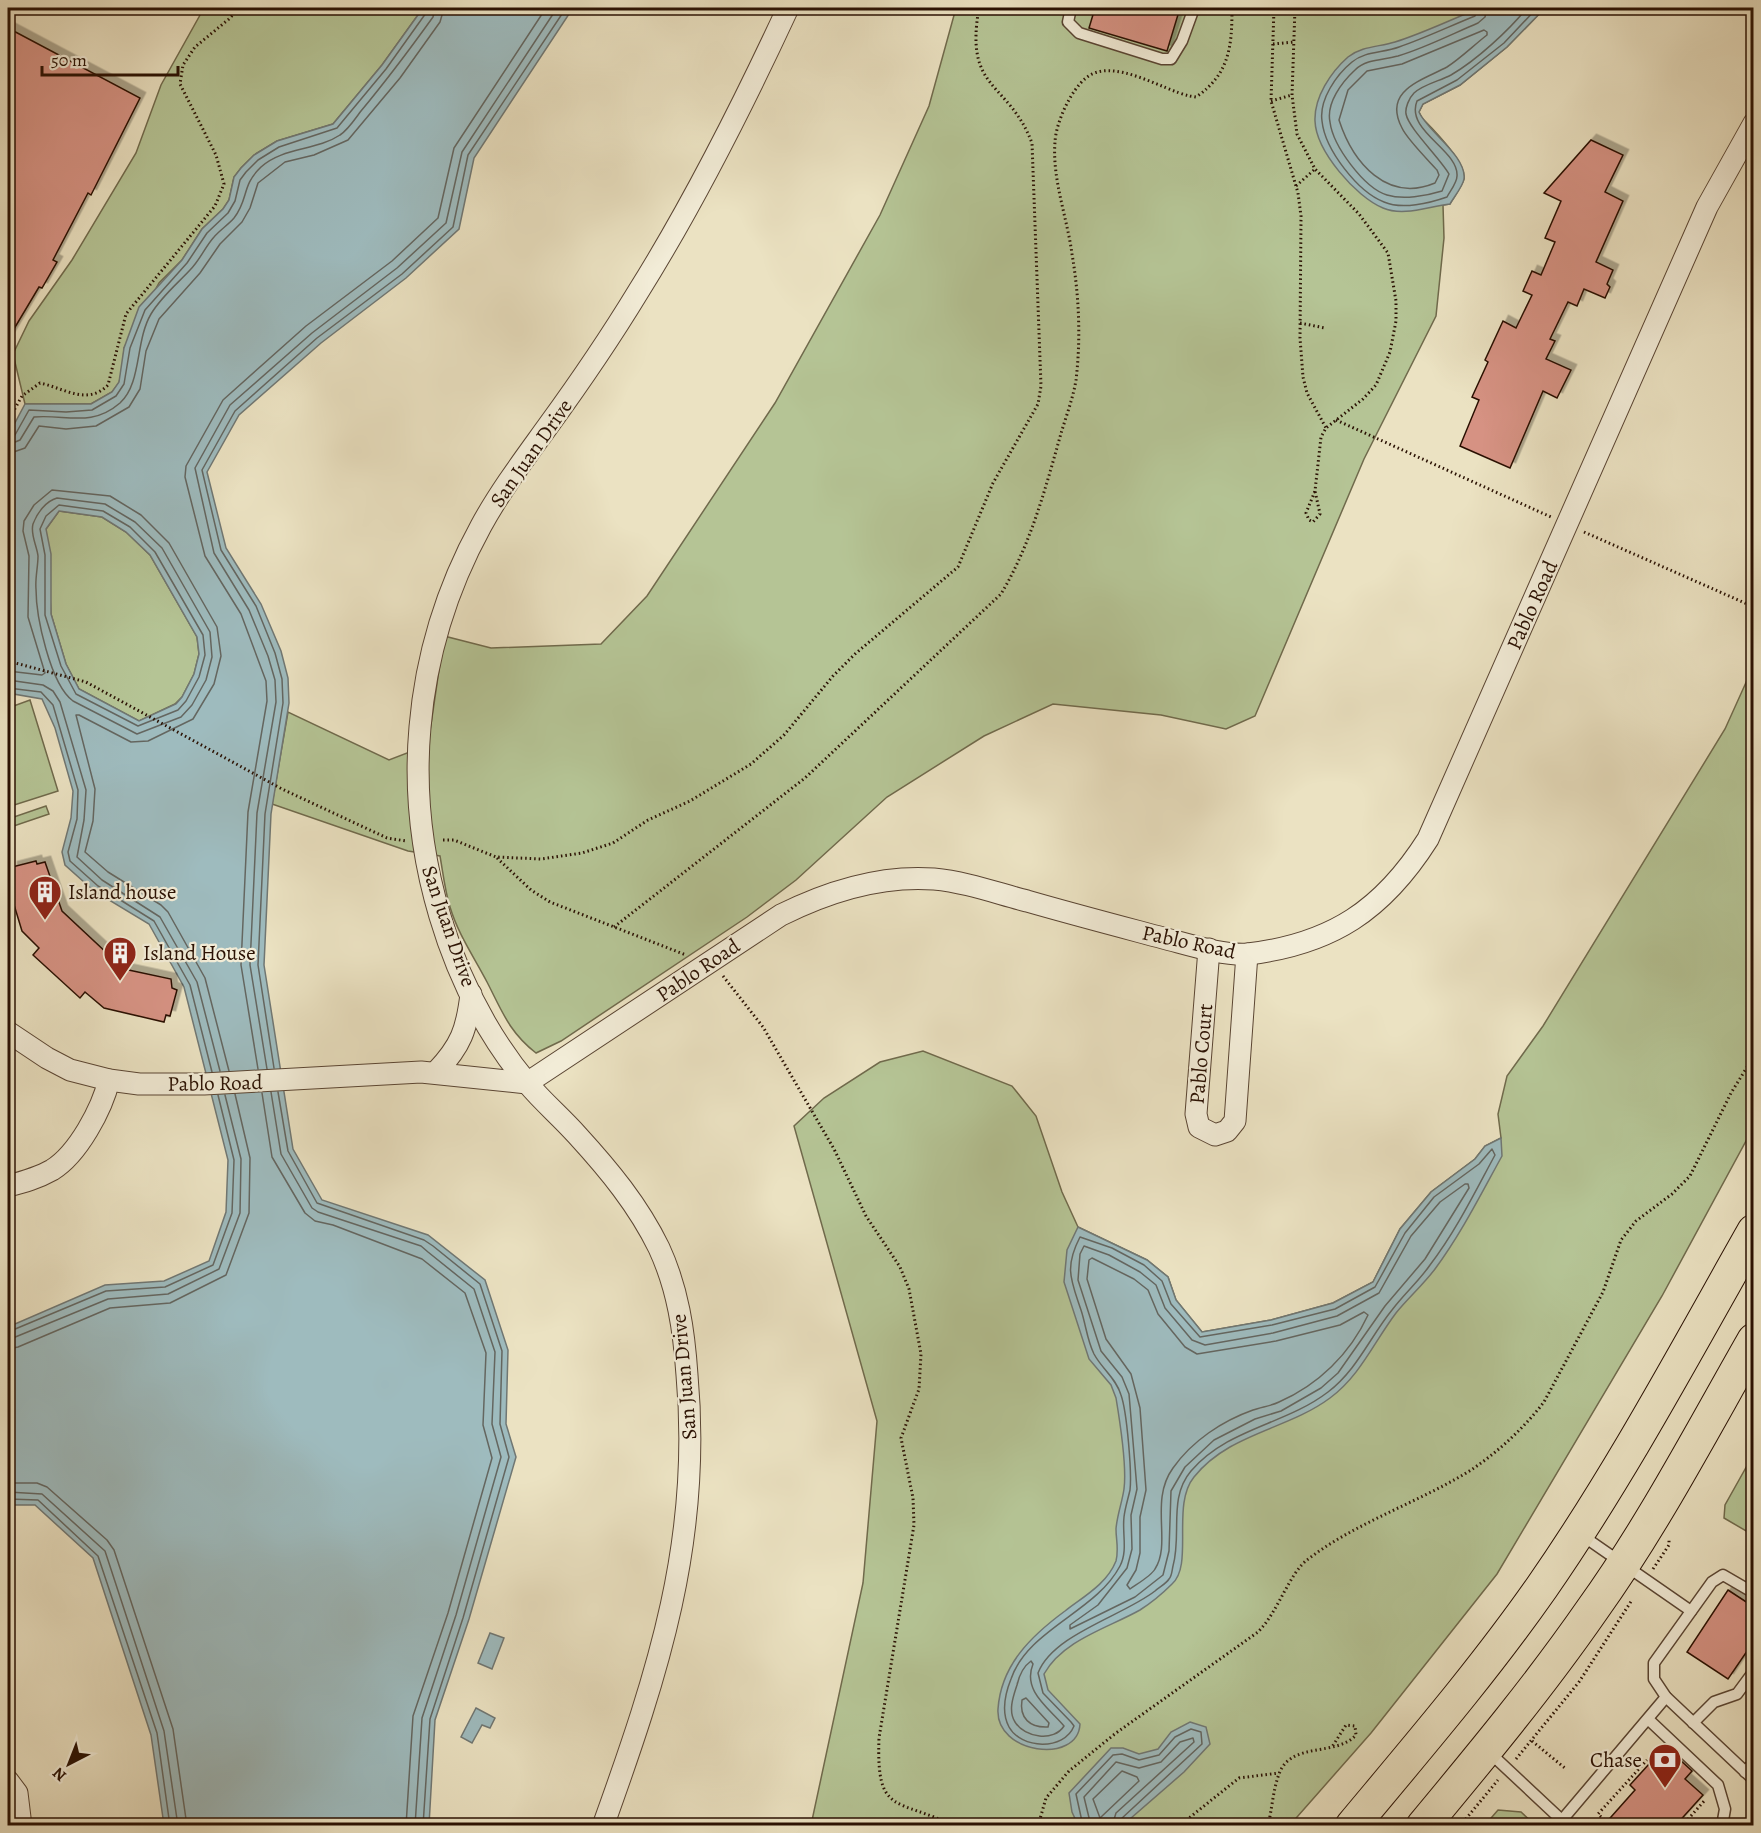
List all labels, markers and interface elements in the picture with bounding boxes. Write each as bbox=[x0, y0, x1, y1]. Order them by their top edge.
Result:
scale bar bbox=[42, 39, 178, 77]
text: 50 m bbox=[51, 48, 87, 72]
street label: San Juan Drive bbox=[483, 393, 579, 513]
street label: Pablo Road bbox=[1500, 555, 1564, 654]
street label: San Juan Drive bbox=[415, 862, 483, 990]
building icon: Island house bbox=[27, 874, 63, 921]
place label: Island house bbox=[68, 878, 176, 906]
street label: Pablo Road bbox=[1140, 918, 1239, 966]
street label: Pablo Road bbox=[651, 931, 746, 1008]
building icon: Island House bbox=[102, 935, 138, 982]
place label: Island House bbox=[143, 939, 256, 967]
street label: Pablo Court bbox=[1183, 1002, 1219, 1105]
street label: Pablo Road bbox=[167, 1068, 263, 1098]
street label: San Juan Drive bbox=[665, 1313, 703, 1441]
north arrow bbox=[39, 1734, 99, 1794]
bank icon: Chase bbox=[1647, 1742, 1683, 1789]
place label: Chase bbox=[1590, 1746, 1642, 1774]
text: N bbox=[48, 1762, 71, 1786]

